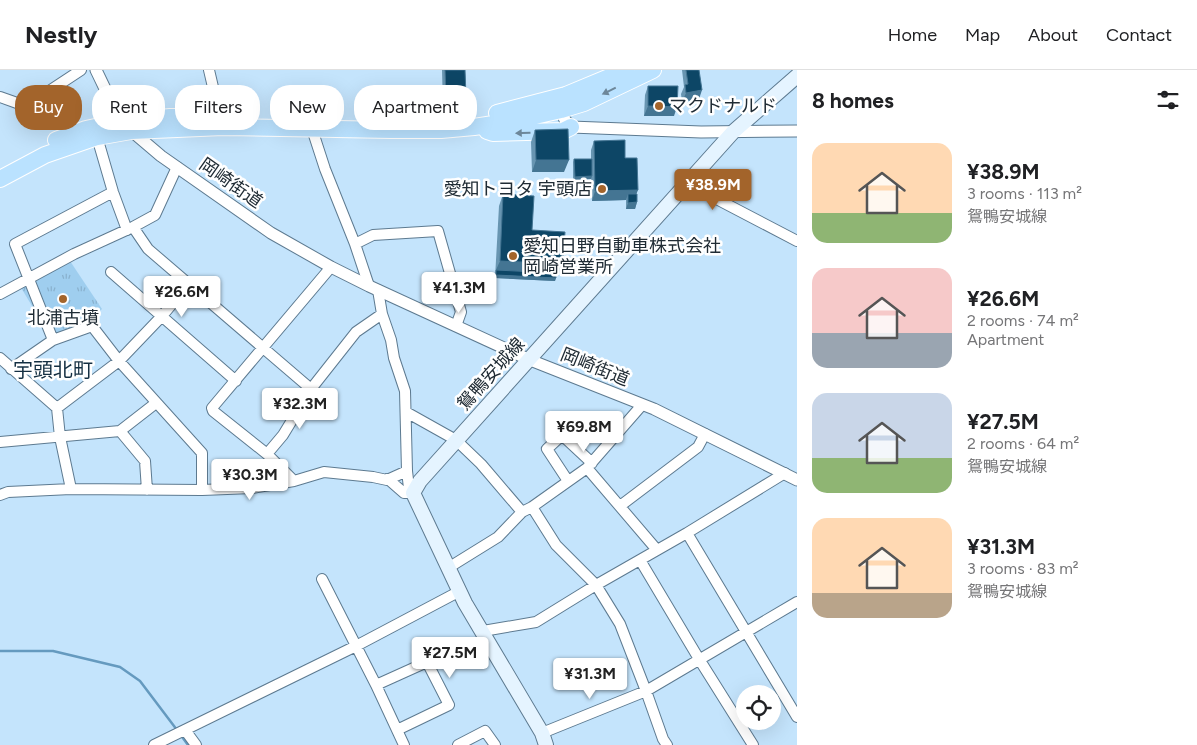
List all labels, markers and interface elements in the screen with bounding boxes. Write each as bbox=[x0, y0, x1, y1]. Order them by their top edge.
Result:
text: Nestly bbox=[25, 20, 97, 49]
text: Home bbox=[888, 24, 937, 46]
text: Map bbox=[965, 24, 1000, 46]
text: About bbox=[1028, 24, 1078, 46]
text: Contact bbox=[1106, 24, 1172, 46]
chip: Buy bbox=[15, 85, 82, 130]
chip: Rent bbox=[92, 85, 165, 130]
chip: Filters bbox=[175, 85, 260, 130]
chip: New bbox=[270, 85, 344, 130]
chip: Apartment bbox=[354, 85, 477, 130]
icon: filters bbox=[1154, 86, 1182, 114]
one-way arrow bbox=[602, 87, 616, 95]
text: 8 homes bbox=[812, 88, 894, 113]
place label: マクドナルド bbox=[669, 95, 777, 117]
marker: マクドナルド bbox=[653, 100, 665, 112]
one-way arrow bbox=[515, 129, 531, 137]
street label: 岡崎街道 bbox=[195, 153, 267, 213]
text: ¥38.9M bbox=[967, 159, 1039, 184]
icon: home bbox=[852, 163, 912, 223]
pin: ¥38.9M bbox=[672, 168, 754, 211]
text: ¥38.9M bbox=[685, 175, 741, 194]
place label: 愛知トヨタ 宇頭店 bbox=[444, 178, 592, 200]
marker: 愛知トヨタ 宇頭店 bbox=[596, 183, 608, 195]
text: 3 rooms · 113 m² bbox=[967, 184, 1082, 203]
text: 鴛鴨安城線 bbox=[967, 207, 1047, 226]
place label: 愛知日野自動車株式会社 岡崎営業所 bbox=[523, 235, 721, 278]
marker: 愛知日野自動車株式会社 岡崎営業所 bbox=[507, 250, 519, 262]
pin: ¥41.3M bbox=[418, 272, 500, 314]
pin: ¥26.6M bbox=[141, 276, 223, 318]
text: ¥41.3M bbox=[433, 278, 486, 297]
text: ¥26.6M bbox=[154, 282, 210, 301]
text: ¥26.6M bbox=[967, 286, 1039, 311]
icon: home bbox=[852, 288, 912, 348]
marker: 北浦古墳 bbox=[57, 293, 69, 305]
place label: 北浦古墳 bbox=[27, 307, 99, 329]
text: 2 rooms · 74 m² bbox=[967, 311, 1079, 330]
text: Apartment bbox=[967, 330, 1044, 349]
street label: 鴛鴨安城線 bbox=[453, 333, 529, 415]
street label: 岡崎街道 bbox=[558, 343, 632, 391]
district label: 宇頭北町 bbox=[13, 358, 93, 382]
pin: ¥32.3M bbox=[259, 388, 341, 430]
text: ¥32.3M bbox=[273, 394, 327, 413]
text: ¥27.5M bbox=[967, 409, 1039, 434]
pin: ¥69.8M bbox=[543, 410, 625, 453]
icon: home bbox=[852, 413, 912, 473]
text: ¥69.8M bbox=[556, 417, 612, 436]
text: 2 rooms · 64 m² bbox=[967, 434, 1079, 453]
text: 鴛鴨安城線 bbox=[967, 457, 1047, 476]
pin: ¥30.3M bbox=[209, 458, 291, 501]
text: ¥30.3M bbox=[222, 465, 278, 484]
text: ¥31.3M bbox=[967, 534, 1035, 559]
icon: home bbox=[852, 538, 912, 598]
text: 3 rooms · 83 m² bbox=[967, 559, 1079, 578]
text: 鴛鴨安城線 bbox=[967, 582, 1047, 601]
pin: ¥27.5M bbox=[409, 636, 491, 679]
text: ¥27.5M bbox=[423, 643, 477, 662]
pin: ¥31.3M bbox=[549, 658, 631, 700]
text: ¥31.3M bbox=[564, 664, 616, 683]
map controls bbox=[736, 685, 781, 730]
button: locate bbox=[736, 685, 781, 730]

